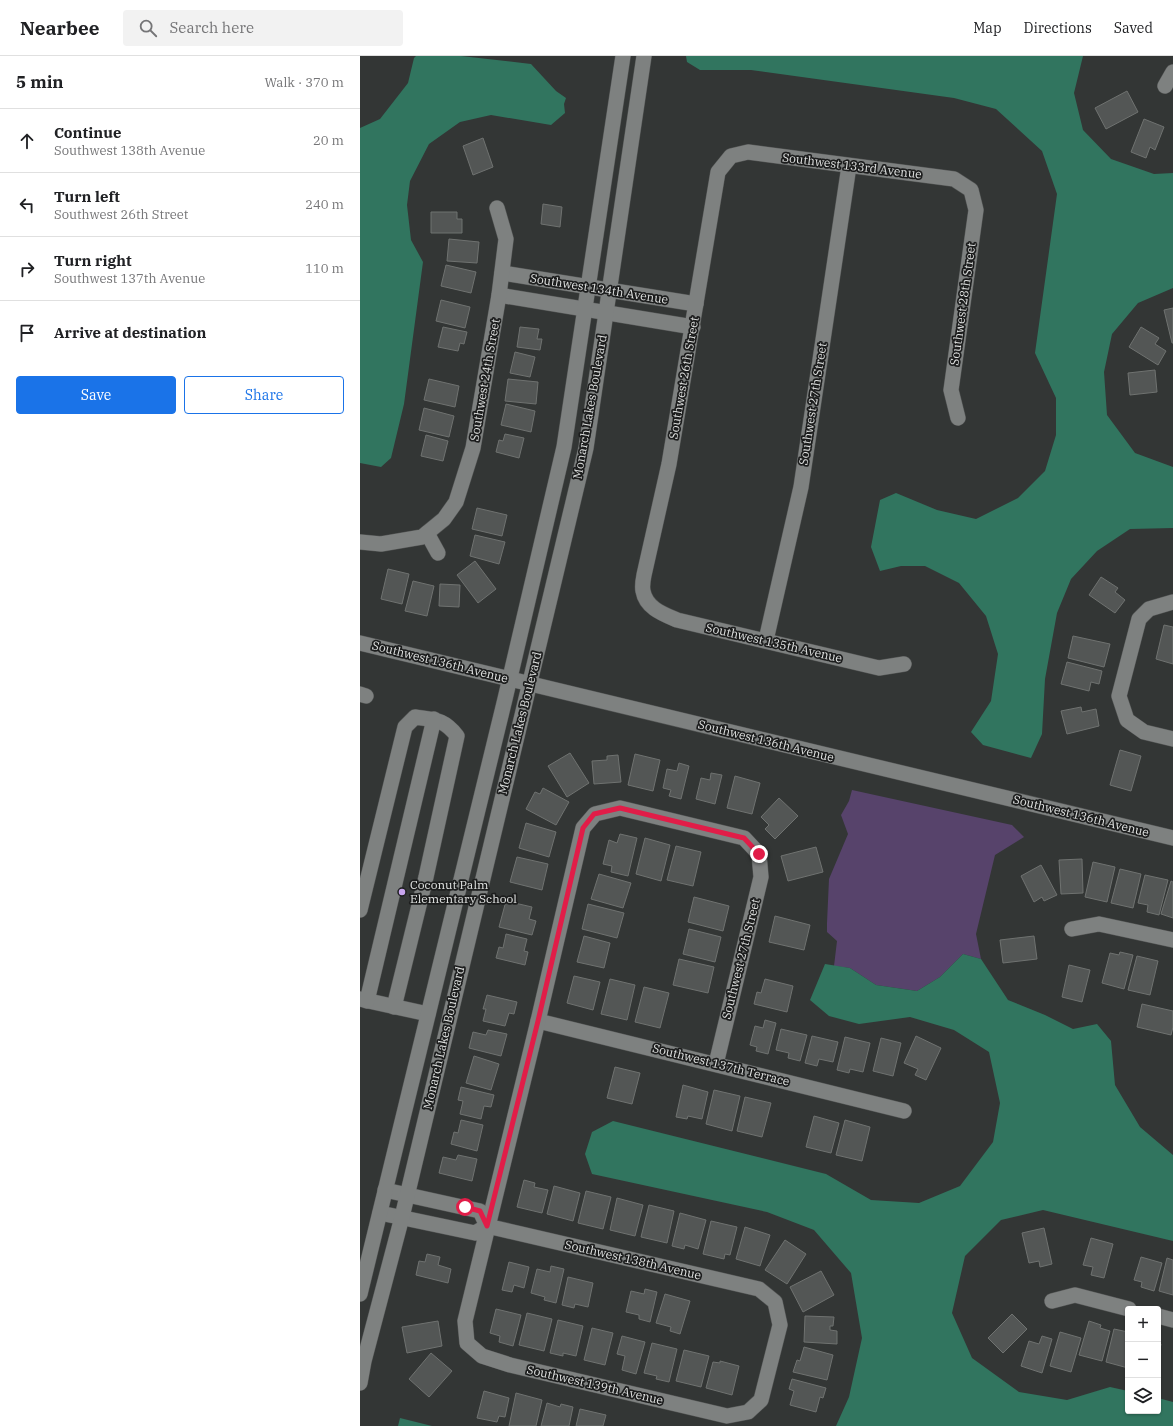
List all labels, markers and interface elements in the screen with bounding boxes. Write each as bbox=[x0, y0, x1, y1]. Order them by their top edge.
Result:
search box bbox=[123, 10, 403, 46]
text: Nearbee bbox=[20, 16, 99, 40]
icon: search bbox=[137, 17, 159, 39]
text: Search here bbox=[169, 18, 254, 37]
text: Map bbox=[973, 19, 1002, 37]
text: Directions bbox=[1024, 19, 1092, 37]
text: Saved bbox=[1114, 19, 1153, 37]
text: 5 min bbox=[16, 71, 64, 93]
text: Walk · 370 m bbox=[265, 74, 344, 91]
text: Continue bbox=[54, 123, 121, 142]
icon: ahead bbox=[16, 130, 38, 152]
text: 20 m bbox=[313, 132, 344, 149]
text: Southwest 138th Avenue bbox=[54, 142, 205, 159]
street label: Southwest 133rd Avenue bbox=[781, 149, 923, 182]
text: Turn left bbox=[54, 187, 120, 206]
icon: left bbox=[16, 194, 38, 216]
text: 240 m bbox=[305, 196, 344, 213]
text: Southwest 26th Street bbox=[54, 206, 188, 223]
street label: Southwest 28th Street bbox=[946, 242, 979, 366]
text: Turn right bbox=[54, 251, 132, 270]
icon: right bbox=[16, 258, 38, 280]
text: 110 m bbox=[305, 260, 344, 277]
text: Southwest 137th Avenue bbox=[54, 270, 205, 287]
street label: Southwest 134th Avenue bbox=[529, 270, 669, 307]
street label: Southwest 26th Street bbox=[665, 316, 702, 440]
street label: Southwest 24th Street bbox=[466, 318, 503, 442]
icon: arrive bbox=[16, 322, 38, 344]
text: Arrive at destination bbox=[54, 323, 206, 342]
street label: Monarch Lakes Boulevard bbox=[569, 333, 610, 480]
street label: Southwest 27th Street bbox=[795, 342, 830, 466]
button: Save bbox=[16, 376, 176, 414]
button: Share bbox=[184, 376, 344, 414]
street label: Southwest 135th Avenue bbox=[704, 620, 844, 666]
street label: Southwest 136th Avenue bbox=[371, 637, 510, 686]
street label: Monarch Lakes Boulevard bbox=[495, 650, 545, 796]
street label: Southwest 136th Avenue bbox=[697, 716, 836, 765]
street label: Southwest 136th Avenue bbox=[1012, 791, 1151, 840]
route end bbox=[750, 845, 768, 863]
place label: Coconut Palm Elementary School bbox=[410, 877, 517, 906]
marker: Coconut Palm Elementary School bbox=[397, 887, 407, 897]
street label: Southwest 27th Street bbox=[718, 897, 763, 1021]
street label: Monarch Lakes Boulevard bbox=[420, 965, 467, 1111]
street label: Southwest 137th Terrace bbox=[651, 1040, 791, 1089]
route start bbox=[456, 1198, 474, 1216]
street label: Southwest 138th Avenue bbox=[563, 1237, 703, 1283]
map controls bbox=[1125, 1306, 1161, 1414]
button: + bbox=[1125, 1306, 1161, 1342]
button: − bbox=[1125, 1342, 1161, 1378]
street label: Southwest 139th Avenue bbox=[525, 1362, 665, 1408]
button: layers bbox=[1125, 1378, 1161, 1414]

